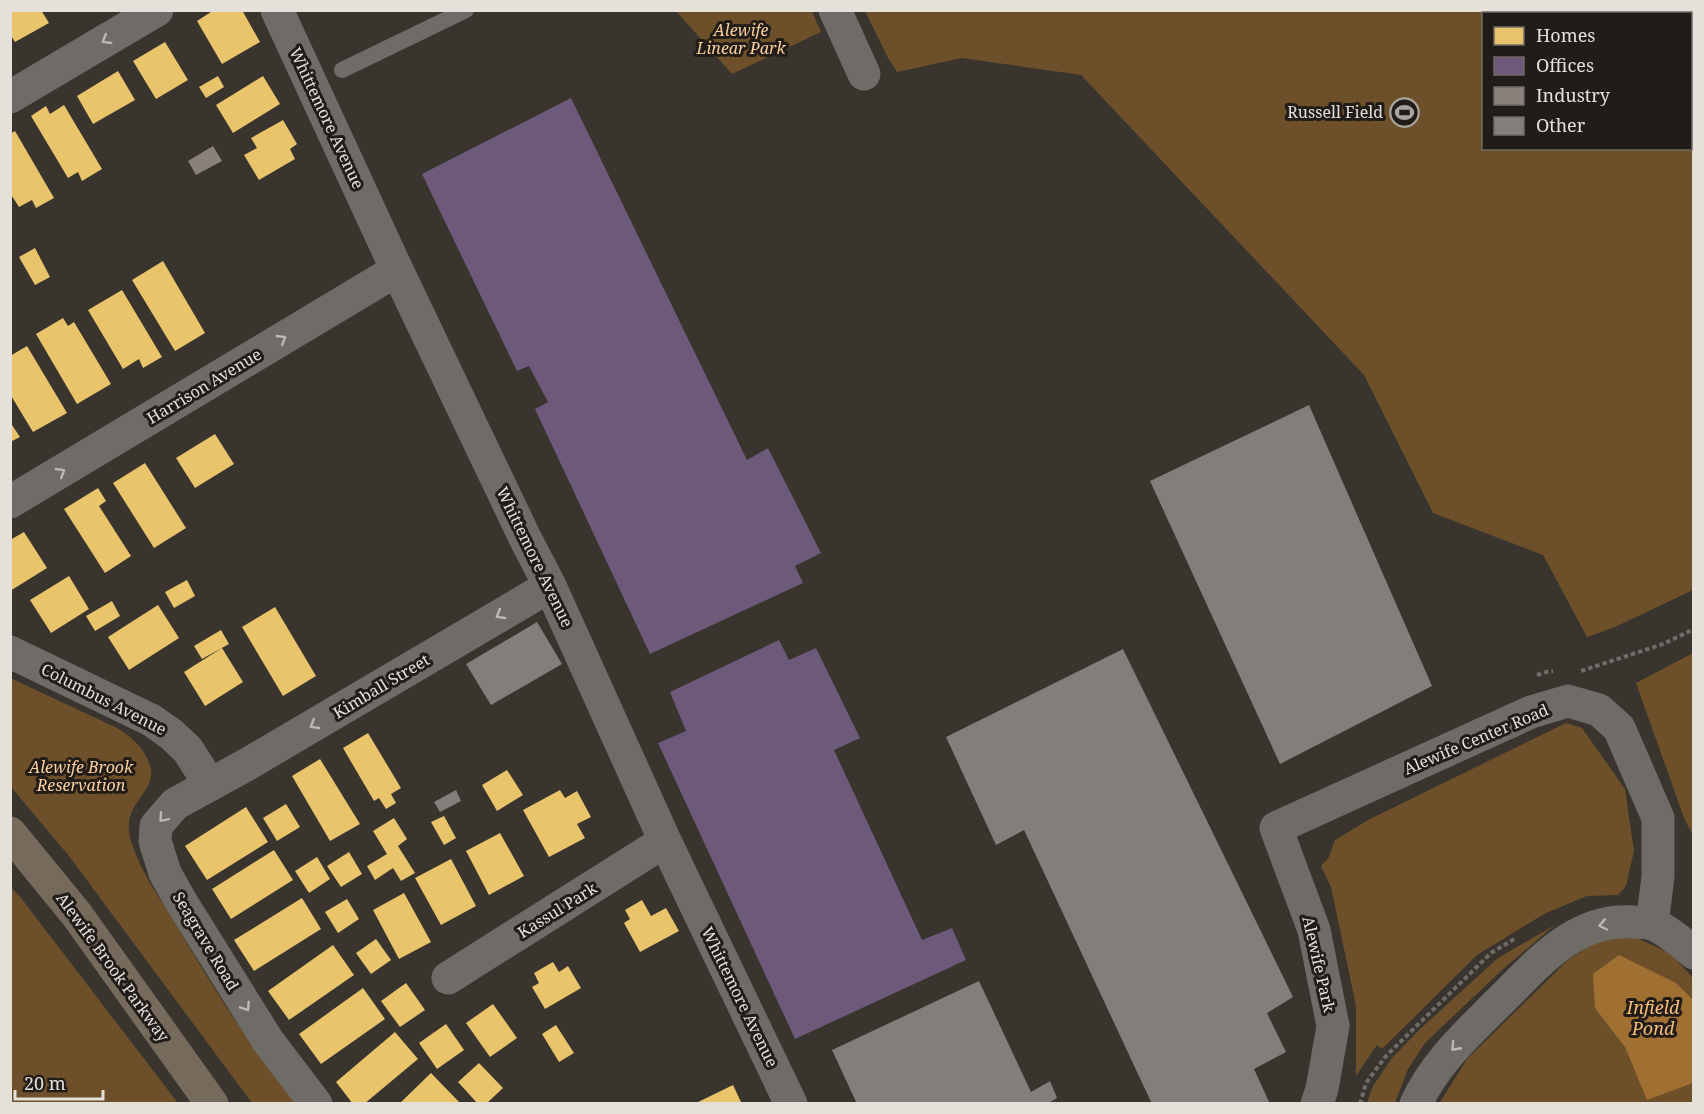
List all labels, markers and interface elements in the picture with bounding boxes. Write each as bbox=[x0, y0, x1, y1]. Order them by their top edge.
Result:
legend bbox=[1482, 12, 1692, 150]
park label: Alewife Linear Park bbox=[696, 19, 786, 59]
text: Homes bbox=[1536, 23, 1595, 47]
one-way arrow bbox=[102, 33, 112, 45]
street label: Whittemore Avenue bbox=[285, 44, 369, 192]
text: Offices bbox=[1536, 53, 1594, 77]
text: Industry bbox=[1536, 83, 1611, 107]
sports icon: Russell Field bbox=[1388, 96, 1420, 128]
place label: Russell Field bbox=[1287, 101, 1383, 123]
text: Other bbox=[1536, 113, 1586, 137]
one-way arrow bbox=[276, 335, 286, 347]
street label: Harrison Avenue bbox=[143, 343, 265, 429]
one-way arrow bbox=[55, 468, 65, 480]
street label: Whittemore Avenue bbox=[491, 483, 579, 631]
one-way arrow bbox=[496, 608, 506, 619]
street label: Kimball Street bbox=[329, 648, 434, 723]
street label: Columbus Avenue bbox=[38, 658, 170, 740]
street label: Alewife Center Road bbox=[1400, 698, 1552, 780]
one-way arrow bbox=[310, 718, 320, 729]
park label: Alewife Brook Reservation bbox=[28, 756, 134, 796]
one-way arrow bbox=[159, 811, 170, 822]
street label: Kassul Park bbox=[513, 877, 601, 943]
street label: Seagrave Road bbox=[168, 887, 244, 995]
street label: Alewife Brook Parkway bbox=[51, 888, 175, 1047]
street label: Alewife Park bbox=[1297, 914, 1341, 1015]
one-way arrow bbox=[1598, 917, 1608, 930]
street label: Whittemore Avenue bbox=[696, 923, 784, 1071]
water label: Infield Pond bbox=[1626, 995, 1680, 1040]
one-way arrow bbox=[239, 1001, 251, 1011]
one-way arrow bbox=[1451, 1040, 1462, 1051]
scale bar bbox=[15, 1063, 104, 1101]
text: 20 m bbox=[24, 1071, 66, 1095]

